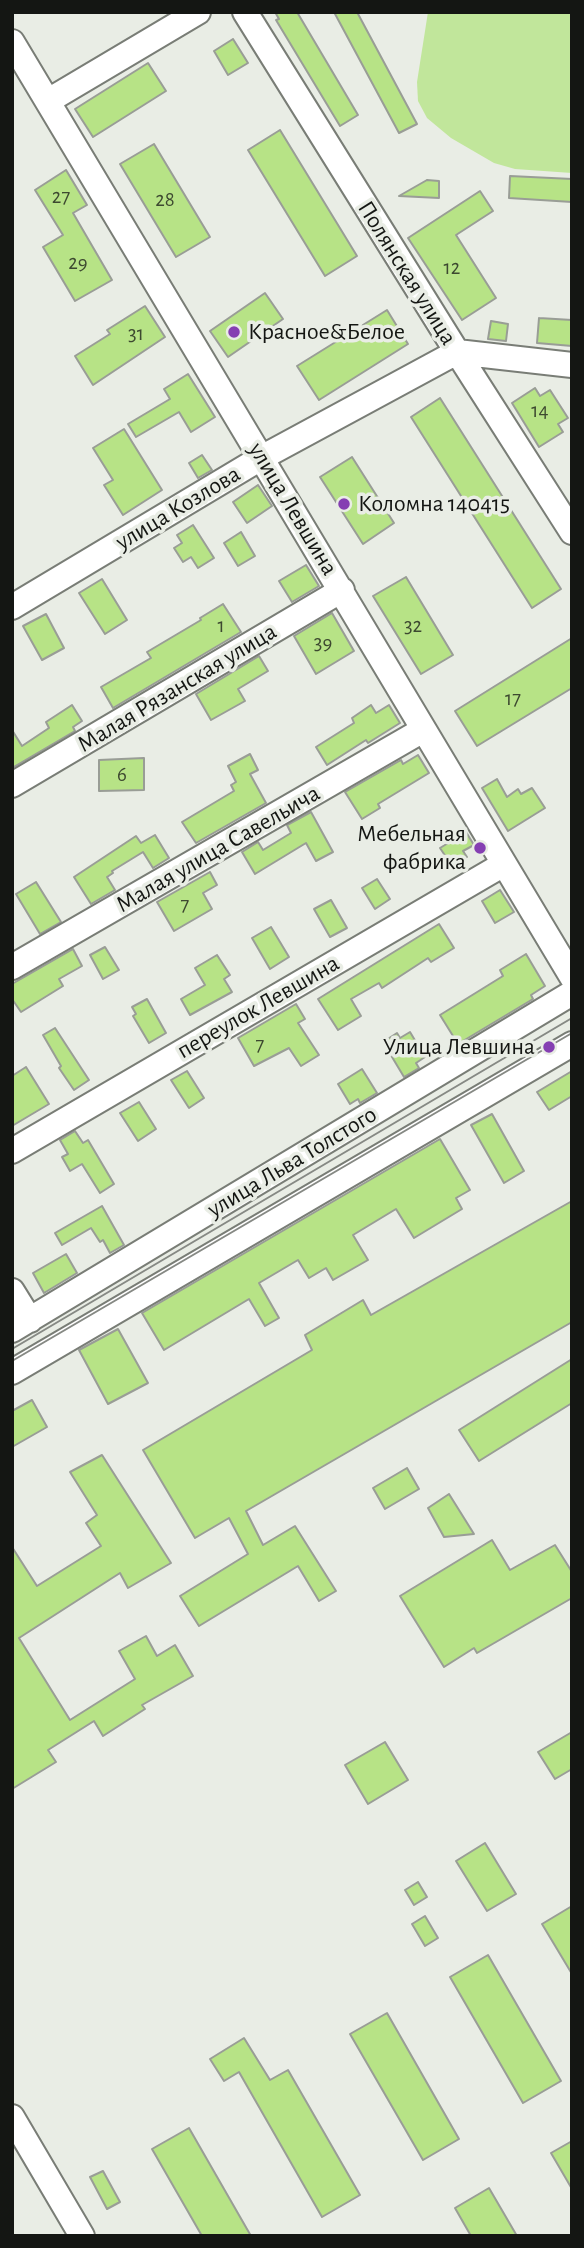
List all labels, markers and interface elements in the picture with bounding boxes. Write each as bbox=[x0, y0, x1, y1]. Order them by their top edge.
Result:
house number: 27 bbox=[52, 184, 70, 210]
house number: 28 bbox=[155, 187, 175, 213]
street label: Полянская улица bbox=[351, 196, 463, 350]
house number: 29 bbox=[68, 250, 88, 276]
house number: 12 bbox=[444, 255, 460, 281]
place label: Красное&Белое bbox=[248, 318, 405, 346]
house number: 31 bbox=[128, 321, 144, 347]
marker: Красное&Белое bbox=[226, 324, 242, 340]
house number: 14 bbox=[531, 398, 549, 424]
street label: улица Левшина bbox=[242, 437, 344, 581]
street label: улица Козлова bbox=[110, 460, 246, 556]
place label: Коломна 140415 bbox=[358, 490, 510, 518]
marker: Коломна 140415 bbox=[336, 496, 352, 512]
house number: 1 bbox=[217, 613, 225, 639]
house number: 32 bbox=[404, 613, 422, 639]
street label: Малая Рязанская улица bbox=[72, 617, 282, 759]
house number: 39 bbox=[314, 630, 332, 656]
house number: 17 bbox=[505, 686, 521, 712]
house number: 6 bbox=[117, 762, 127, 788]
street label: Малая улица Савельича bbox=[111, 779, 325, 919]
place label: Мебельная фабрика bbox=[357, 820, 466, 876]
marker: Мебельная фабрика bbox=[472, 840, 488, 856]
house number: 7 bbox=[181, 892, 189, 918]
street label: переулок Левшина bbox=[172, 949, 344, 1065]
house number: 7 bbox=[256, 1032, 264, 1058]
place label: Улица Левшина bbox=[383, 1033, 535, 1061]
marker: Улица Левшина bbox=[541, 1039, 557, 1055]
street label: улица Льва Толстого bbox=[202, 1100, 382, 1224]

